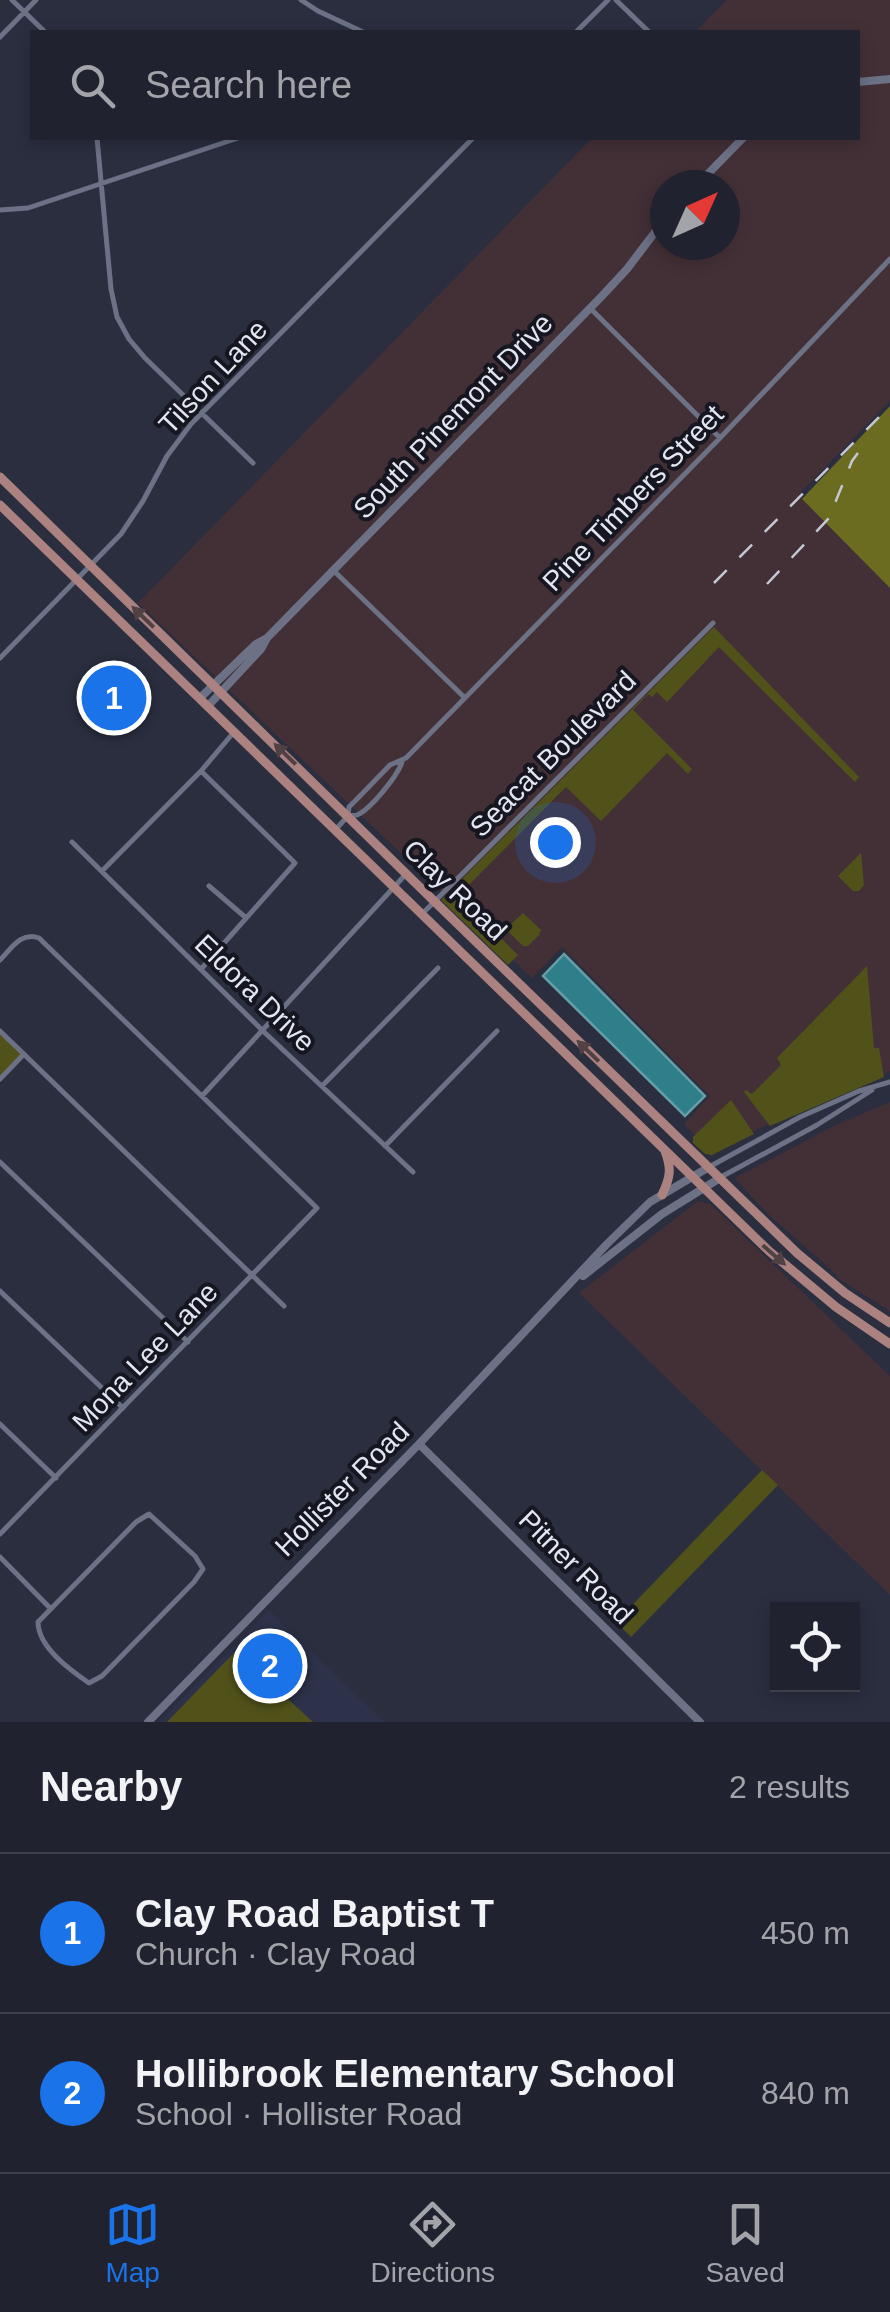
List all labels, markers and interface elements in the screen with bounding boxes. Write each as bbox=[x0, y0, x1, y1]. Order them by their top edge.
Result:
search box bbox=[30, 30, 860, 140]
icon: search bbox=[65, 58, 120, 113]
text: Search here bbox=[145, 64, 352, 106]
north arrow bbox=[650, 170, 740, 260]
street label: South Pinemont Drive bbox=[347, 307, 559, 525]
street label: Tilson Lane bbox=[153, 314, 273, 440]
street label: Pine Timbers Street bbox=[536, 399, 730, 597]
one-way arrow bbox=[132, 605, 156, 629]
pin: 1 bbox=[82, 660, 146, 736]
street label: Seacat Boulevard bbox=[464, 665, 642, 843]
one-way arrow bbox=[273, 743, 297, 766]
your location bbox=[530, 817, 581, 868]
street label: Clay Road bbox=[397, 833, 513, 947]
street label: Eldora Drive bbox=[189, 928, 321, 1058]
one-way arrow bbox=[577, 1040, 601, 1063]
one-way arrow bbox=[761, 1243, 786, 1265]
street label: Mona Lee Lane bbox=[66, 1276, 224, 1438]
street label: Hollister Road bbox=[269, 1416, 415, 1562]
street label: Pitner Road bbox=[513, 1504, 639, 1630]
map controls bbox=[770, 1602, 860, 1692]
button: locate bbox=[770, 1602, 860, 1692]
pin: 2 bbox=[238, 1628, 302, 1704]
text: Nearby bbox=[40, 1763, 182, 1810]
text: 2 results bbox=[729, 1769, 850, 1805]
text: Clay Road Baptist T bbox=[135, 1893, 494, 1935]
text: 1 bbox=[64, 1915, 81, 1951]
text: 450 m bbox=[761, 1915, 850, 1951]
text: Church · Clay Road bbox=[135, 1936, 416, 1972]
text: Hollibrook Elementary School bbox=[135, 2053, 676, 2095]
text: 2 bbox=[64, 2075, 81, 2111]
text: 840 m bbox=[761, 2075, 850, 2111]
text: School · Hollister Road bbox=[135, 2096, 462, 2132]
tab: Map bbox=[105, 2197, 160, 2289]
tab: Directions bbox=[371, 2197, 495, 2289]
tab: Saved bbox=[705, 2197, 785, 2289]

